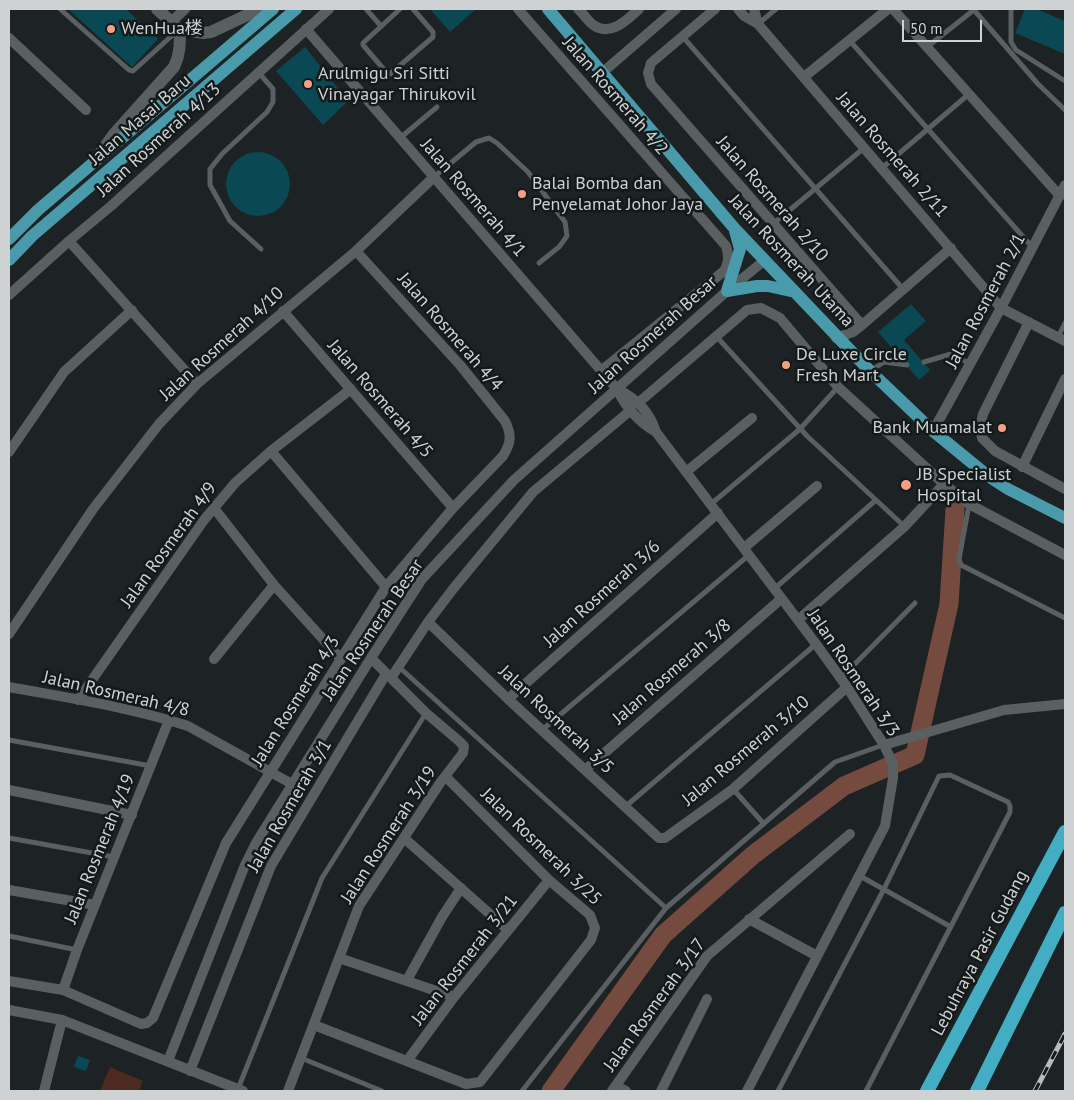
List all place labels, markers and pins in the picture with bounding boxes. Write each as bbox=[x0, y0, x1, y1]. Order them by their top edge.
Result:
place label: WenHua楼 bbox=[121, 18, 203, 40]
marker: WenHua楼 bbox=[105, 23, 117, 35]
place label: Arulmigu Sri Sitti Vinayagar Thirukovil bbox=[318, 63, 476, 106]
marker: Arulmigu Sri Sitti Vinayagar Thirukovil bbox=[302, 78, 314, 90]
place label: Balai Bomba dan Penyelamat Johor Jaya bbox=[532, 173, 703, 215]
marker: Balai Bomba dan Penyelamat Johor Jaya bbox=[516, 188, 528, 200]
place label: De Luxe Circle Fresh Mart bbox=[796, 344, 907, 386]
marker: De Luxe Circle Fresh Mart bbox=[780, 359, 792, 371]
place label: Bank Muamalat bbox=[873, 417, 992, 439]
marker: Bank Muamalat bbox=[996, 422, 1008, 434]
place label: JB Specialist Hospital bbox=[917, 464, 1011, 506]
marker: JB Specialist Hospital bbox=[899, 478, 913, 492]

